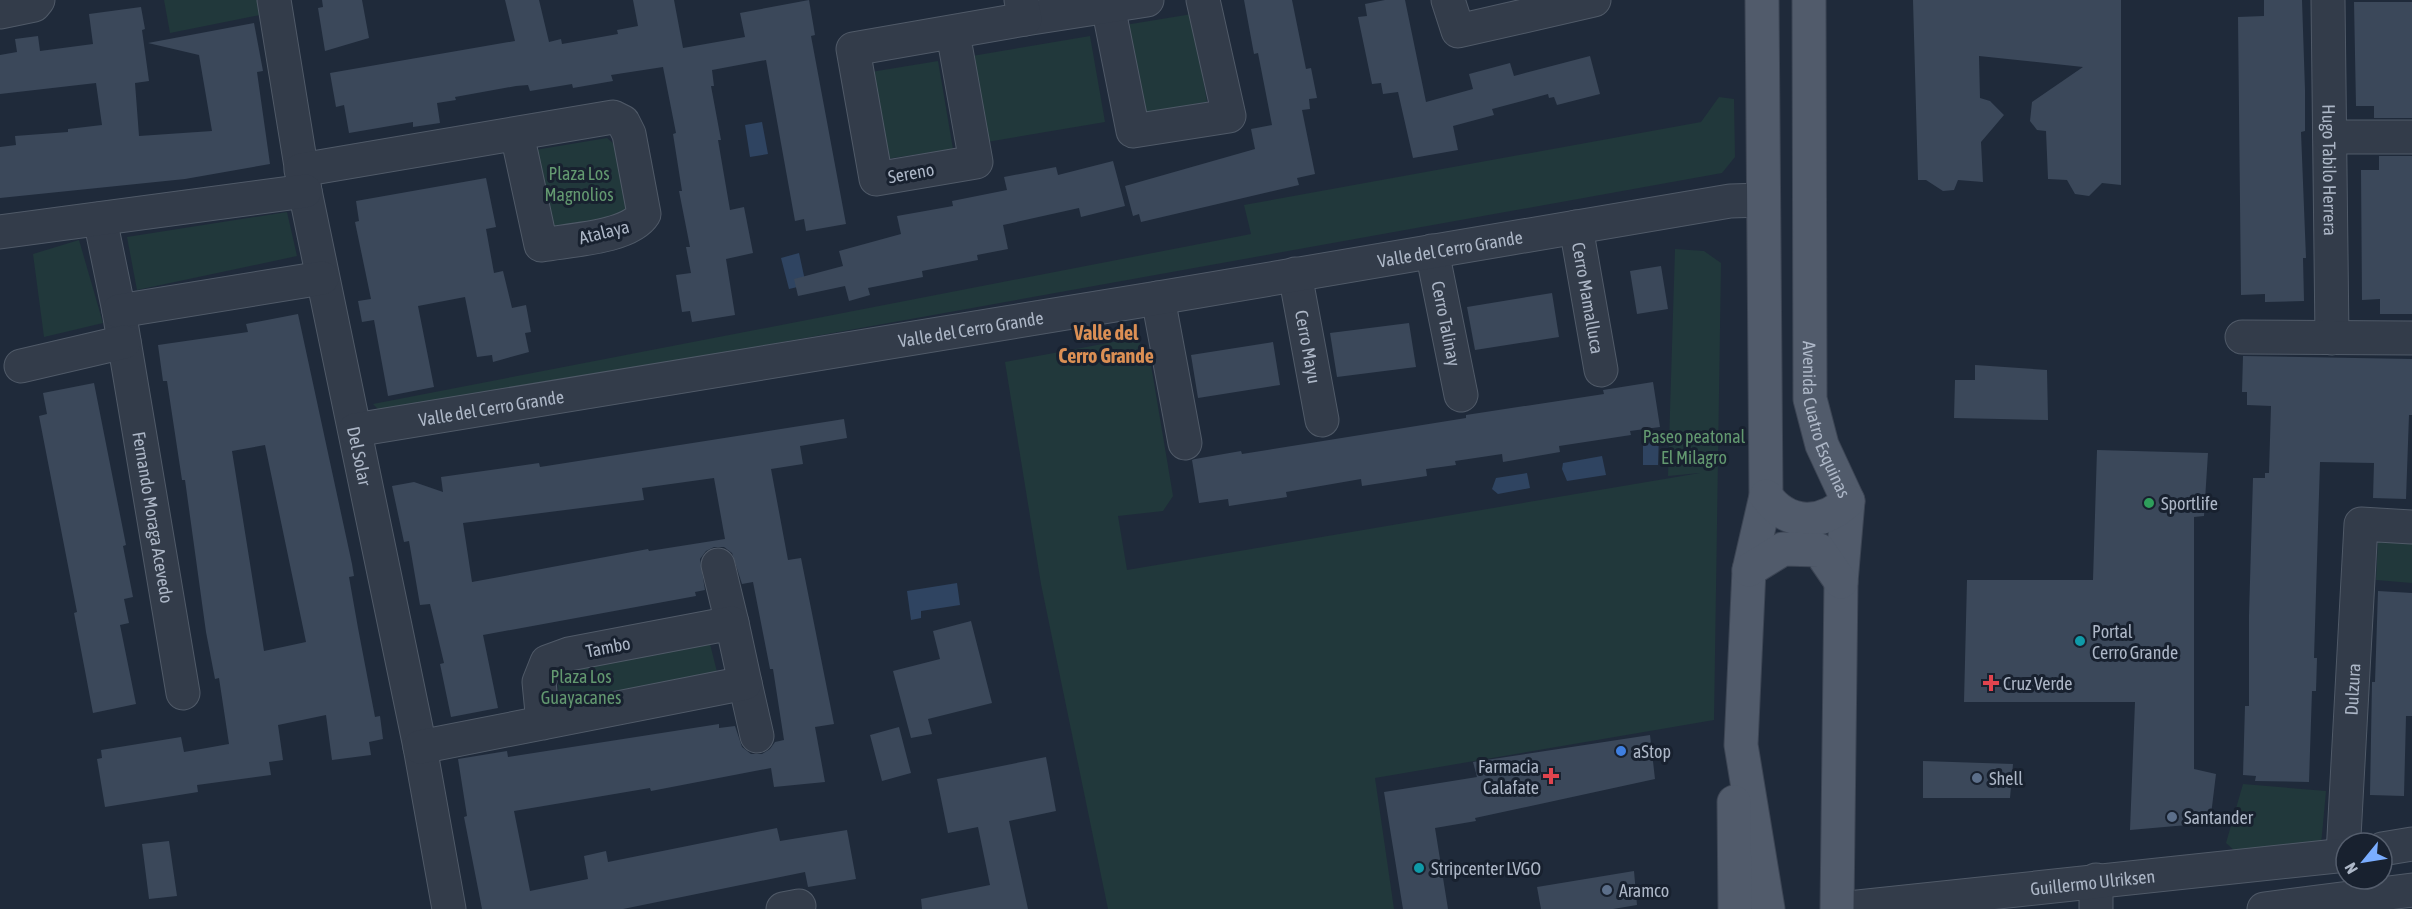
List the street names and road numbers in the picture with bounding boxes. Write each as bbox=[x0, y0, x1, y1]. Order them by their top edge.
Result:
street label: Hugo Tabilo Herrera bbox=[2319, 104, 2341, 236]
street label: Sereno bbox=[886, 159, 936, 187]
street label: Atalaya bbox=[577, 216, 631, 248]
street label: Valle del Cerro Grande bbox=[1376, 226, 1524, 271]
street label: Cerro Mamalluca bbox=[1568, 240, 1608, 355]
street label: Cerro Talinay bbox=[1428, 279, 1465, 368]
street label: Valle del Cerro Grande bbox=[897, 307, 1045, 351]
street label: Cerro Mayu bbox=[1291, 308, 1326, 385]
street label: Avenida Cuatro Esquinas bbox=[1799, 341, 1855, 501]
street label: Valle del Cerro Grande bbox=[417, 385, 565, 430]
street label: Del Solar bbox=[343, 424, 376, 488]
street label: Fernando Moraga Acevedo bbox=[129, 430, 178, 605]
street label: Tambo bbox=[584, 632, 632, 662]
street label: Dulzura bbox=[2340, 663, 2364, 716]
street label: Guillermo Ulriksen bbox=[2029, 865, 2156, 899]

